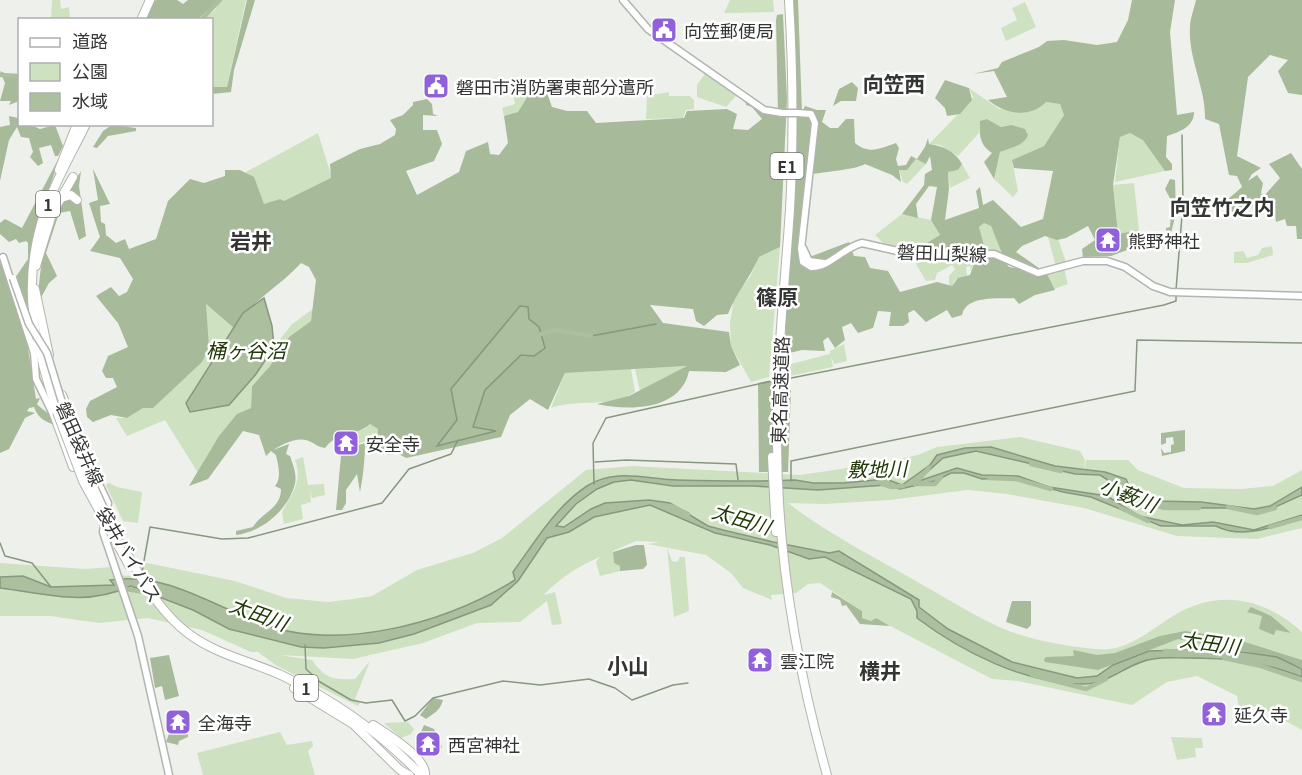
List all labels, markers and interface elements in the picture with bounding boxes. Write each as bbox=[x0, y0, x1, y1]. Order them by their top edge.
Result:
public building icon: 向笠郵便局 bbox=[649, 15, 679, 45]
place label: 向笠郵便局 bbox=[684, 17, 774, 43]
legend bbox=[18, 18, 213, 126]
text: 道路 bbox=[72, 27, 108, 53]
text: 公園 bbox=[72, 57, 108, 83]
district label: 向笠西 bbox=[863, 68, 926, 98]
public building icon: 磐田市消防署東部分遣所 bbox=[421, 71, 451, 101]
place label: 磐田市消防署東部分遣所 bbox=[456, 73, 654, 99]
text: 水域 bbox=[72, 87, 108, 113]
road number: E1 bbox=[770, 153, 804, 179]
road number: 1 bbox=[36, 191, 60, 217]
district label: 向笠竹之内 bbox=[1170, 191, 1275, 221]
district label: 岩井 bbox=[230, 225, 272, 255]
temple icon: 熊野神社 bbox=[1093, 225, 1123, 255]
place label: 熊野神社 bbox=[1128, 227, 1200, 253]
street label: 磐田山梨線 bbox=[897, 237, 987, 267]
district label: 篠原 bbox=[756, 281, 798, 311]
water label: 桶ヶ谷沼 bbox=[206, 335, 289, 364]
street label: 東名高速道路 bbox=[764, 336, 794, 444]
street label: 磐田袋井線 bbox=[51, 397, 111, 489]
temple icon: 安全寺 bbox=[331, 428, 361, 458]
place label: 安全寺 bbox=[366, 430, 420, 456]
water label: 敷地川 bbox=[847, 453, 909, 483]
water label: 小薮川 bbox=[1096, 470, 1164, 519]
water label: 太田川 bbox=[709, 495, 777, 541]
street label: 袋井バイパス bbox=[91, 501, 169, 607]
water label: 太田川 bbox=[226, 589, 294, 638]
water label: 太田川 bbox=[1178, 623, 1244, 661]
temple icon: 雲江院 bbox=[745, 645, 775, 675]
place label: 雲江院 bbox=[780, 647, 834, 673]
district label: 小山 bbox=[607, 650, 649, 680]
district label: 横井 bbox=[859, 655, 901, 685]
road number: 1 bbox=[294, 675, 318, 701]
temple icon: 延久寺 bbox=[1199, 699, 1229, 729]
place label: 延久寺 bbox=[1234, 701, 1288, 727]
temple icon: 全海寺 bbox=[163, 707, 193, 737]
place label: 全海寺 bbox=[198, 709, 252, 735]
temple icon: 西宮神社 bbox=[413, 729, 443, 759]
place label: 西宮神社 bbox=[448, 731, 520, 757]

